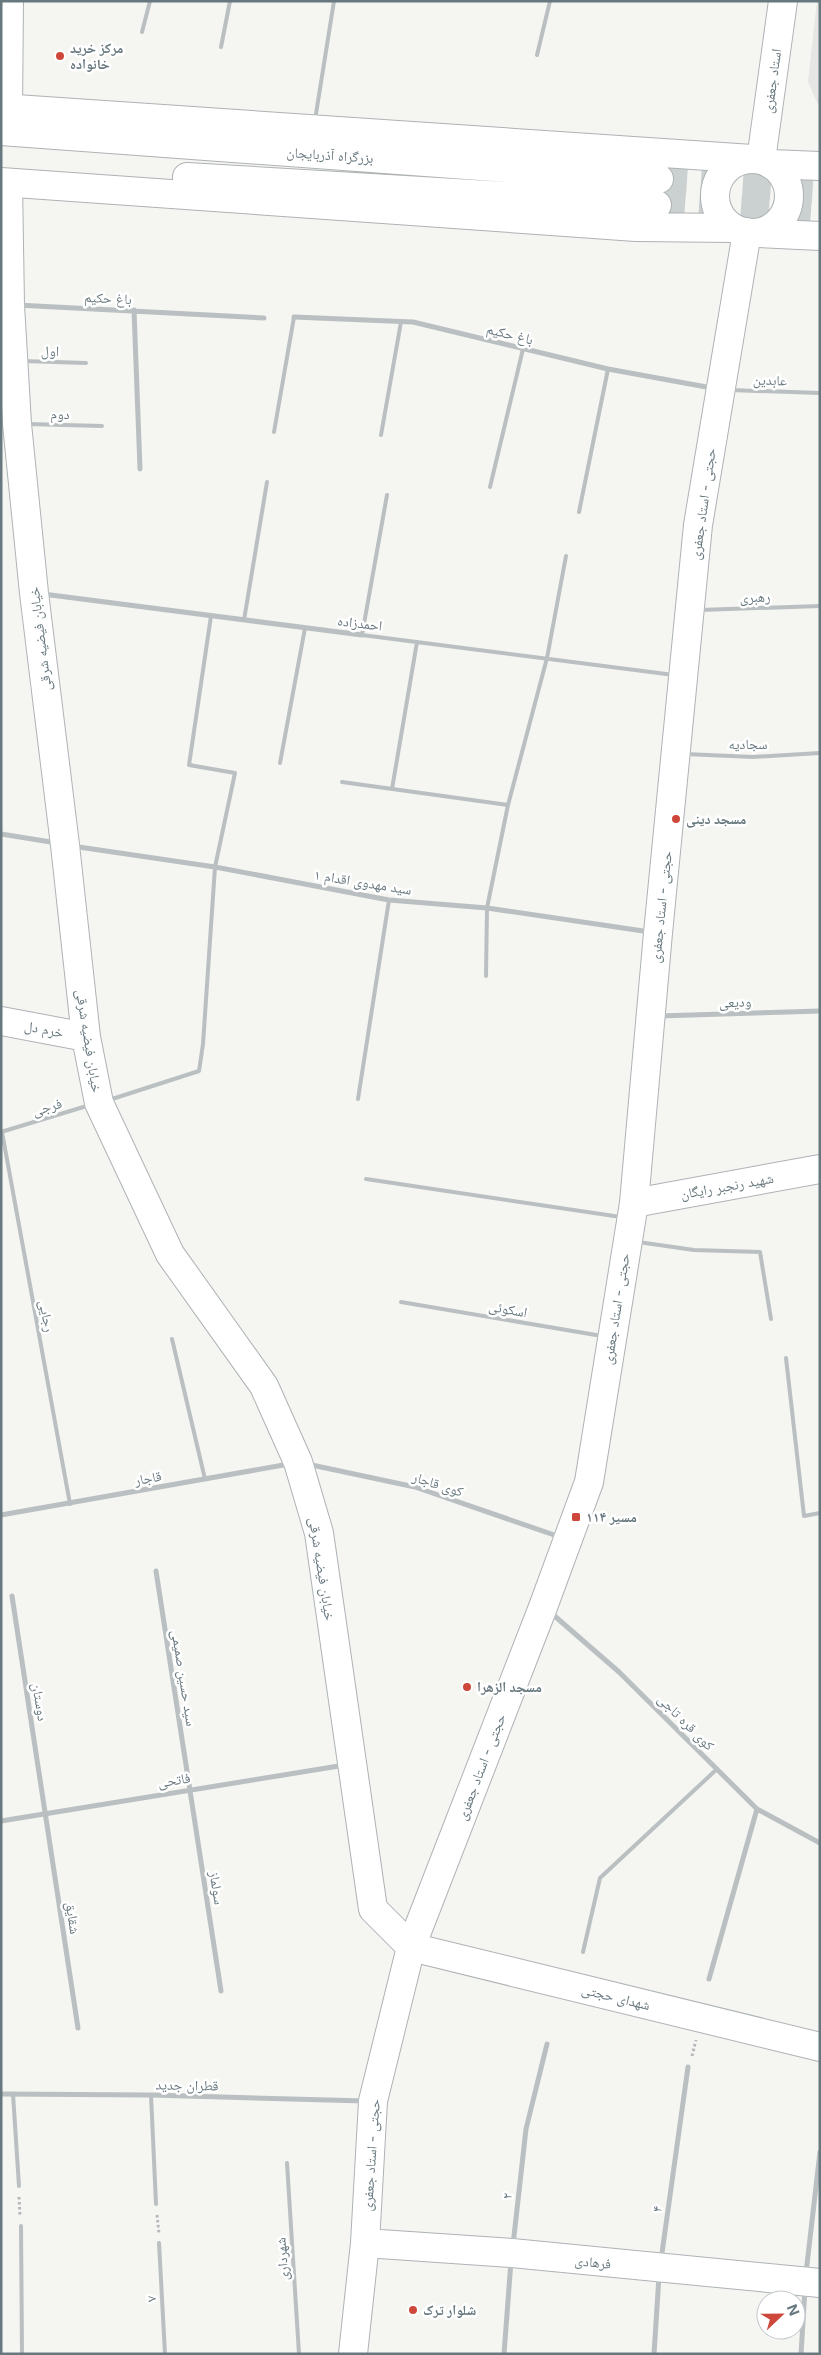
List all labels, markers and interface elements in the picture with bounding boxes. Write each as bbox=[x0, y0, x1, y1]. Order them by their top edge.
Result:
place label: مرکز خرید خانواده bbox=[70, 39, 123, 72]
street label: استاد جعفری bbox=[759, 47, 785, 115]
marker: مرکز خرید خانواده bbox=[54, 50, 66, 62]
street label: بزرگراه آذربایجان bbox=[286, 143, 374, 167]
street label: باغ حکیم bbox=[84, 288, 132, 309]
street label: باغ حکیم bbox=[485, 320, 535, 349]
street label: اول bbox=[41, 342, 59, 360]
street label: عابدین bbox=[753, 370, 787, 390]
street label: دوم bbox=[50, 405, 70, 424]
street label: حجتی - استاد جعفری bbox=[686, 447, 720, 561]
street label: خیابان فیضیه شرقی bbox=[25, 586, 55, 692]
street label: رهبری bbox=[739, 587, 771, 607]
street label: احمدزاده bbox=[337, 611, 383, 635]
street label: سجادیه bbox=[728, 735, 768, 752]
place label: مسجد دینی bbox=[686, 810, 746, 828]
marker: مسجد دینی bbox=[670, 813, 682, 825]
street label: حجتی - استاد جعفری bbox=[646, 850, 676, 964]
street label: سید مهدوی اقدام ۱ bbox=[313, 865, 413, 900]
street label: خیابان فیضیه شرقی bbox=[72, 988, 106, 1094]
street label: ودیعی bbox=[718, 992, 752, 1012]
street label: خرم دل bbox=[23, 1016, 65, 1043]
street label: فرجی bbox=[30, 1094, 64, 1120]
street label: شهید رنجبر رایگان bbox=[679, 1169, 775, 1203]
street label: حجتی - استاد جعفری bbox=[598, 1252, 634, 1366]
street label: اسکوئی bbox=[487, 1297, 529, 1321]
street label: رجایی bbox=[35, 1299, 59, 1333]
street label: قاجار bbox=[132, 1467, 163, 1489]
street label: کوی قاجار bbox=[409, 1467, 466, 1501]
place label: مسیر ۱۱۴ bbox=[586, 1508, 637, 1525]
marker: مسیر ۱۱۴ bbox=[570, 1511, 582, 1523]
street label: خیابان فیضیه شرقی bbox=[305, 1516, 339, 1622]
street label: سید حسین صمیمی bbox=[167, 1628, 201, 1728]
place label: مسجد الزهرا bbox=[477, 1678, 542, 1695]
marker: مسجد الزهرا bbox=[461, 1681, 473, 1693]
street label: دوستان bbox=[28, 1682, 52, 1723]
street label: کوی قره تاجی bbox=[654, 1690, 718, 1754]
street label: حجتی - استاد جعفری bbox=[452, 1711, 510, 1823]
street label: فاتحی bbox=[156, 1768, 192, 1791]
street label: سولماز bbox=[205, 1869, 229, 1906]
street label: شقایق bbox=[61, 1901, 84, 1935]
street label: شهدای حجتی bbox=[580, 1980, 652, 2014]
street label: قطران جدید bbox=[155, 2075, 219, 2095]
street label: حجتی - استاد جعفری bbox=[358, 2098, 384, 2212]
street label: ۲ bbox=[498, 2192, 515, 2200]
street label: ۴ bbox=[648, 2205, 665, 2213]
street label: شهرداری bbox=[272, 2237, 292, 2281]
street label: فرهادی bbox=[574, 2251, 612, 2273]
north arrow bbox=[756, 2290, 806, 2340]
street label: ۷ bbox=[142, 2295, 159, 2303]
place label: شلوار ترک bbox=[423, 2301, 477, 2318]
text: N bbox=[784, 2302, 803, 2318]
marker: شلوار ترک bbox=[407, 2304, 419, 2316]

